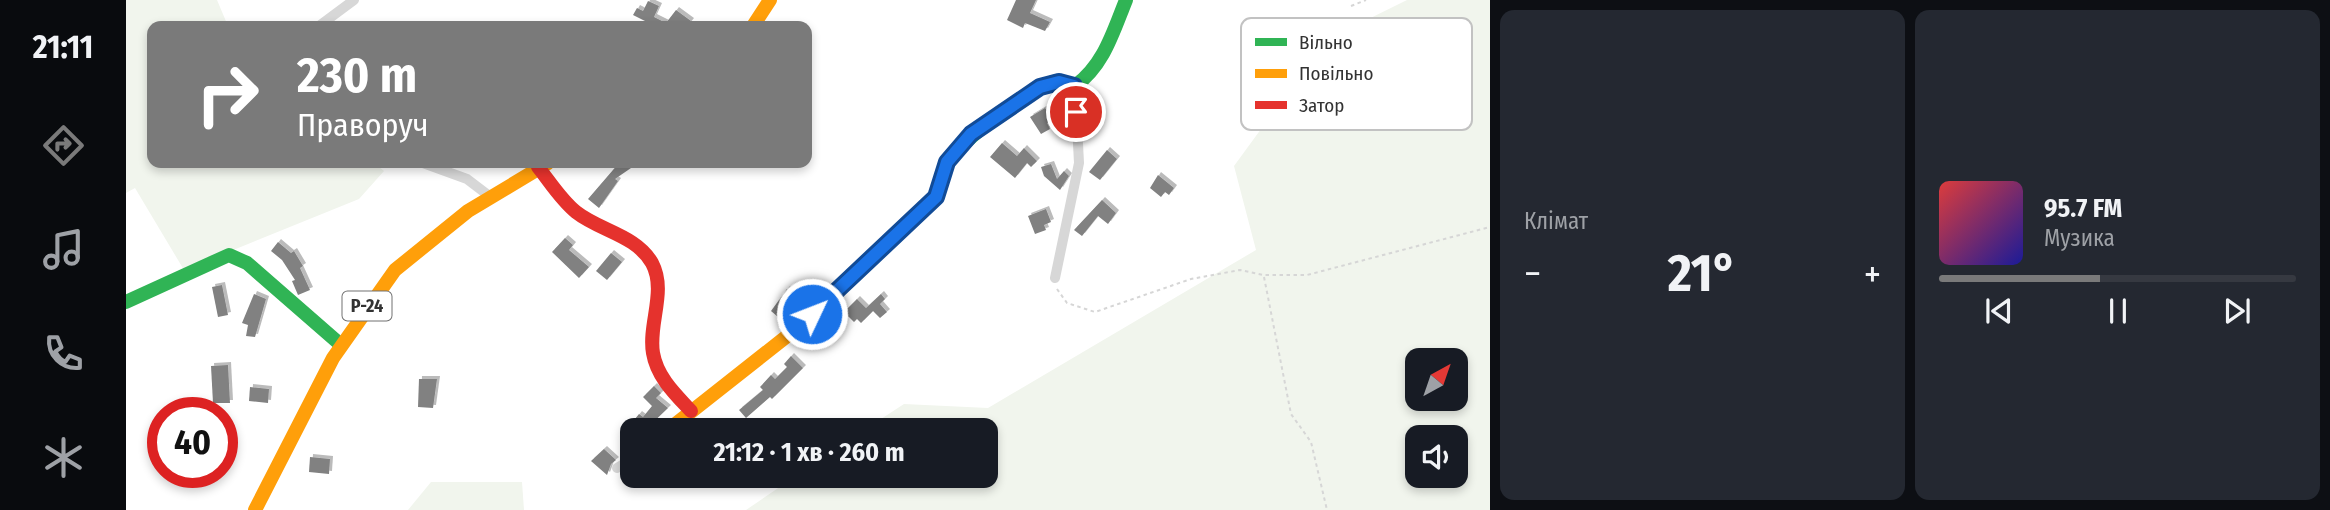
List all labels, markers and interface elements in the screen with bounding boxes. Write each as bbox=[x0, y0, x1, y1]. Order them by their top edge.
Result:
legend bbox=[1241, 18, 1472, 130]
text: 21:11 bbox=[33, 28, 93, 66]
text: Вільно bbox=[1299, 31, 1353, 54]
text: 230 m bbox=[297, 46, 417, 105]
icon: right bbox=[182, 49, 273, 140]
text: Повільно bbox=[1299, 62, 1373, 85]
pin bbox=[1046, 82, 1106, 142]
icon: arrive bbox=[1057, 93, 1095, 131]
text: Затор bbox=[1299, 94, 1344, 117]
text: Праворуч bbox=[297, 106, 429, 144]
icon: directions bbox=[39, 121, 88, 170]
text: 95.7 FM bbox=[2044, 193, 2122, 224]
text: Клімат bbox=[1524, 207, 1588, 235]
text: Музика bbox=[2044, 224, 2115, 252]
icon: music bbox=[39, 225, 88, 274]
text: 21° bbox=[1668, 242, 1737, 305]
text: − bbox=[1524, 251, 1541, 297]
text: + bbox=[1864, 251, 1881, 297]
position arrow bbox=[775, 277, 849, 351]
road number: Р-24 bbox=[342, 292, 392, 320]
icon: previous bbox=[1980, 292, 2018, 330]
icon: pause bbox=[2099, 292, 2137, 330]
icon: next bbox=[2218, 292, 2256, 330]
icon: phone bbox=[39, 329, 88, 378]
north arrow bbox=[1405, 348, 1468, 411]
map controls bbox=[1405, 348, 1468, 488]
speed limit sign: 40 bbox=[147, 397, 238, 488]
button: sound bbox=[1405, 425, 1468, 488]
icon: climate bbox=[39, 433, 88, 482]
text: 21:12 · 1 хв · 260 m bbox=[713, 437, 905, 468]

